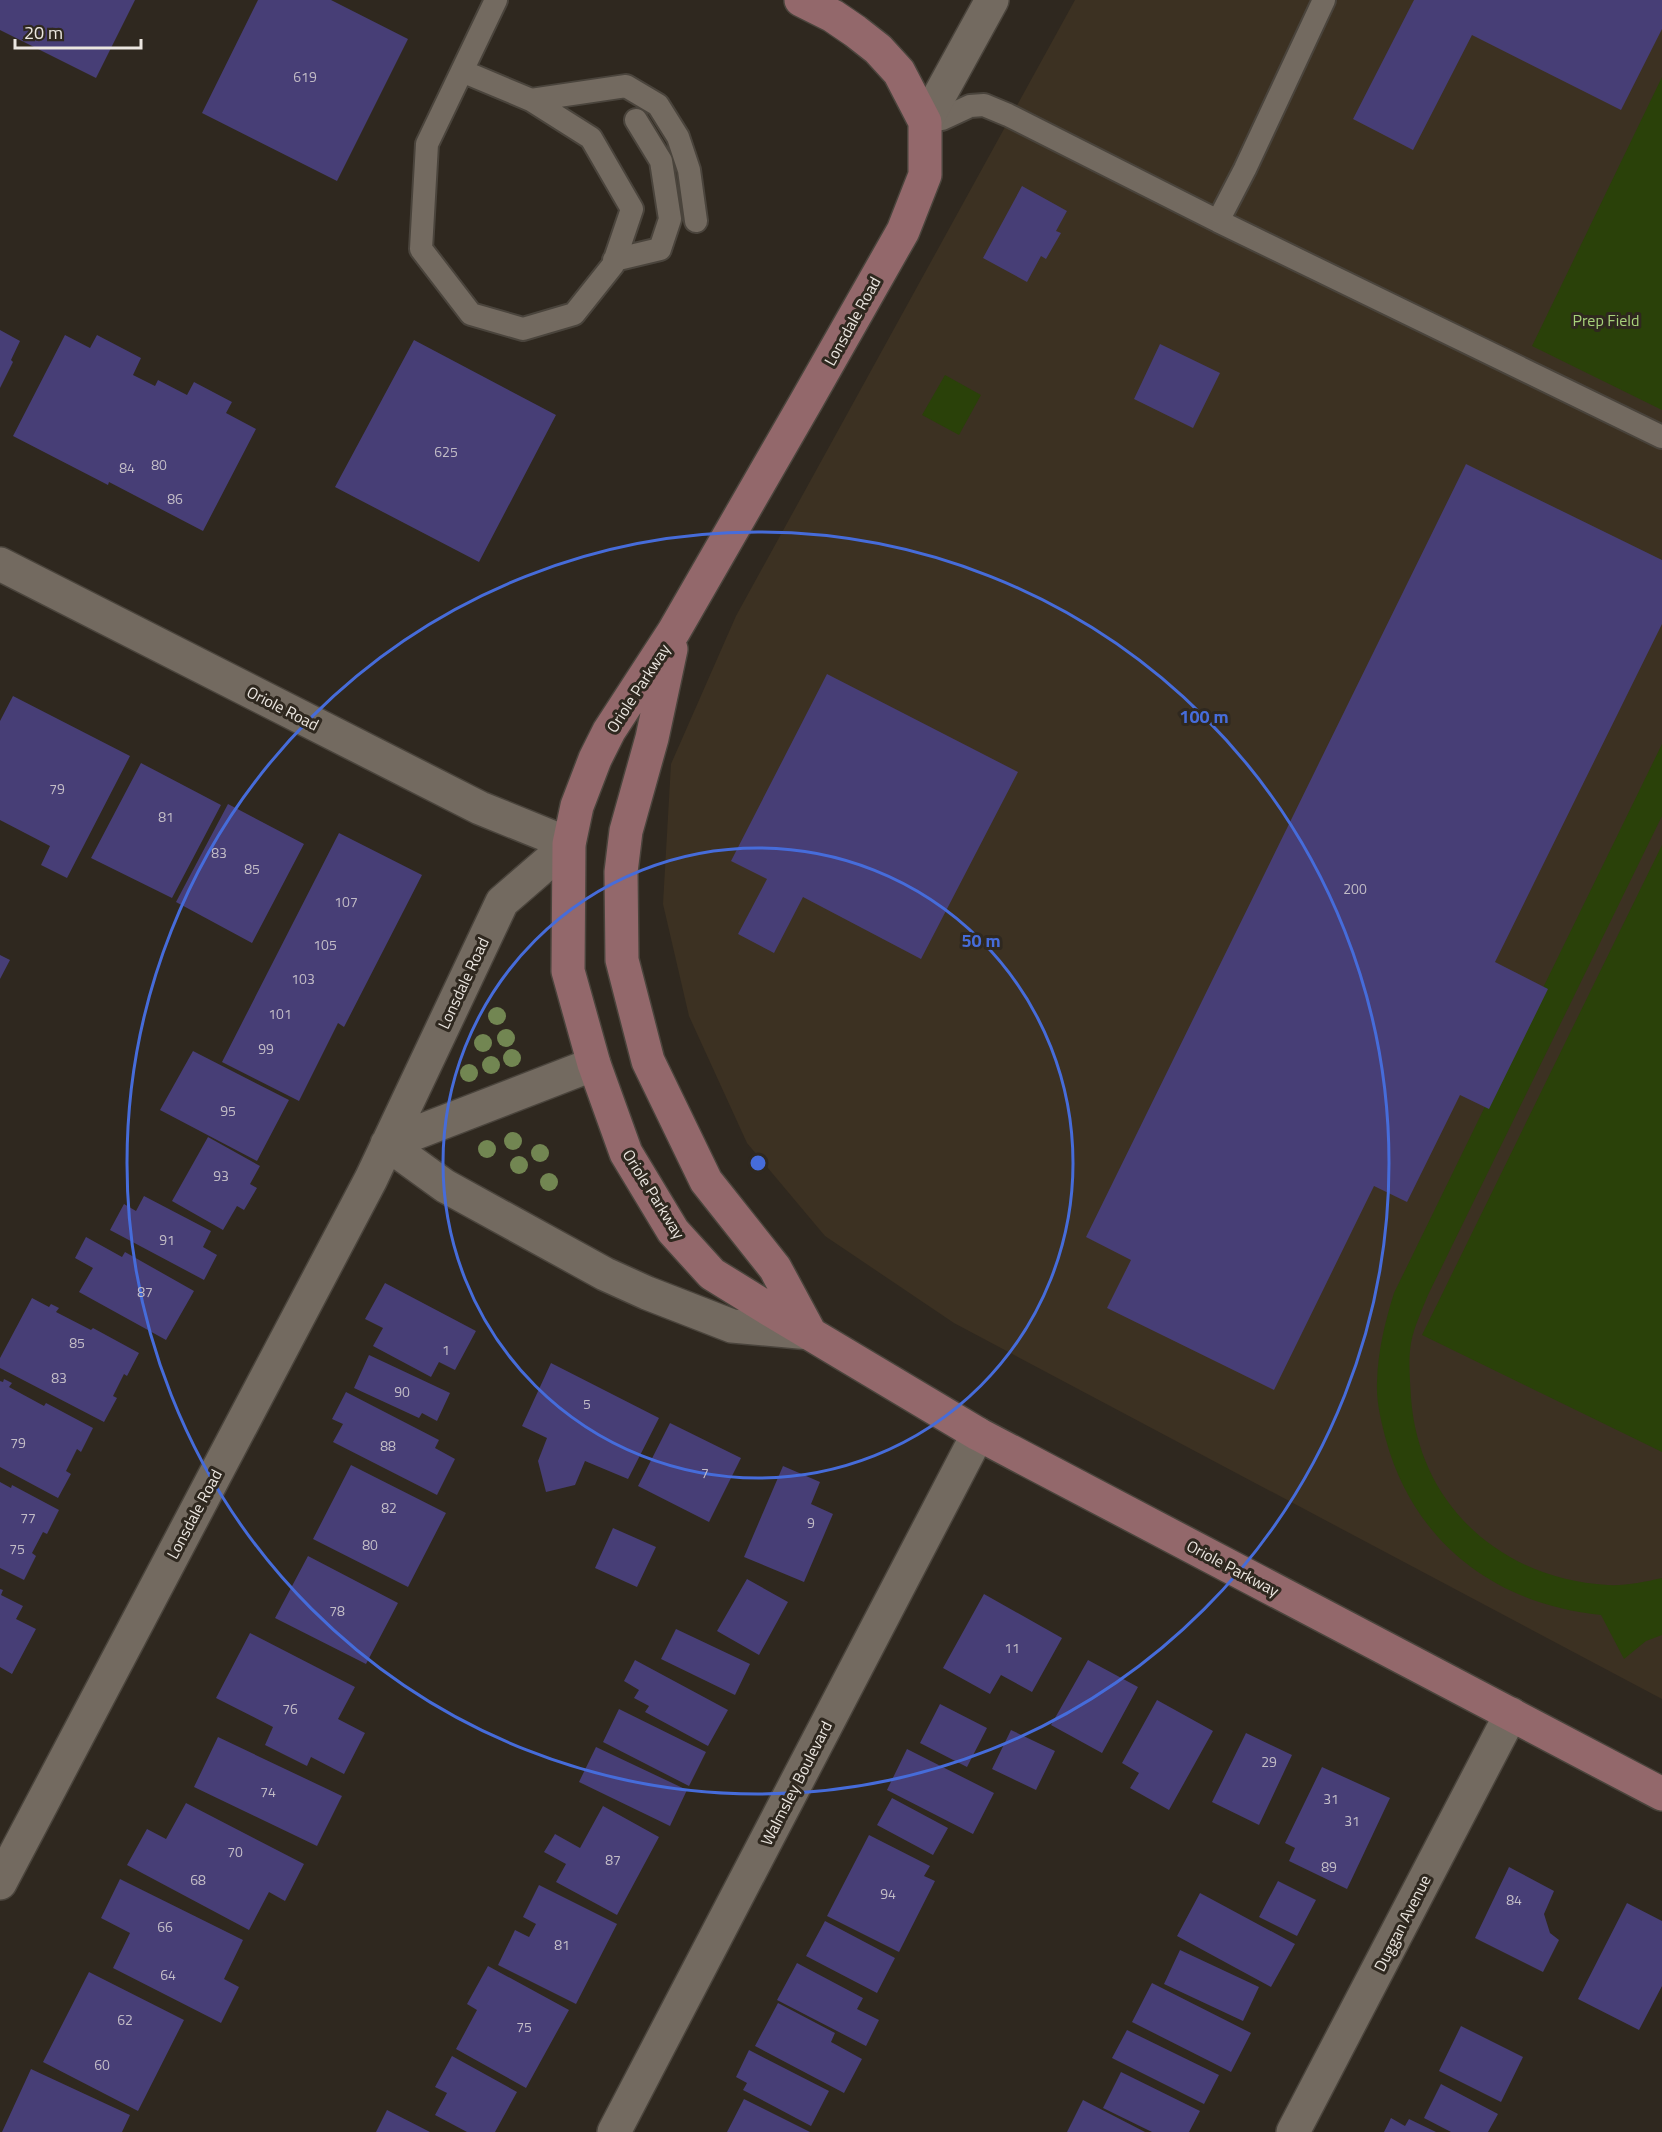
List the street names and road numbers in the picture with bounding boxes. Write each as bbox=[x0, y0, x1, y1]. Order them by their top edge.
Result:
street label: Lonsdale Road bbox=[818, 272, 886, 370]
street label: Oriole Parkway bbox=[600, 639, 676, 737]
street label: Oriole Road bbox=[243, 680, 323, 736]
street label: Lonsdale Road bbox=[431, 933, 495, 1033]
street label: Oriole Parkway bbox=[617, 1144, 691, 1244]
street label: Lonsdale Road bbox=[160, 1465, 228, 1563]
street label: Oriole Parkway bbox=[1182, 1534, 1284, 1603]
street label: Walmsley Boulevard bbox=[754, 1716, 838, 1850]
street label: Duggan Avenue bbox=[1367, 1871, 1437, 1975]

